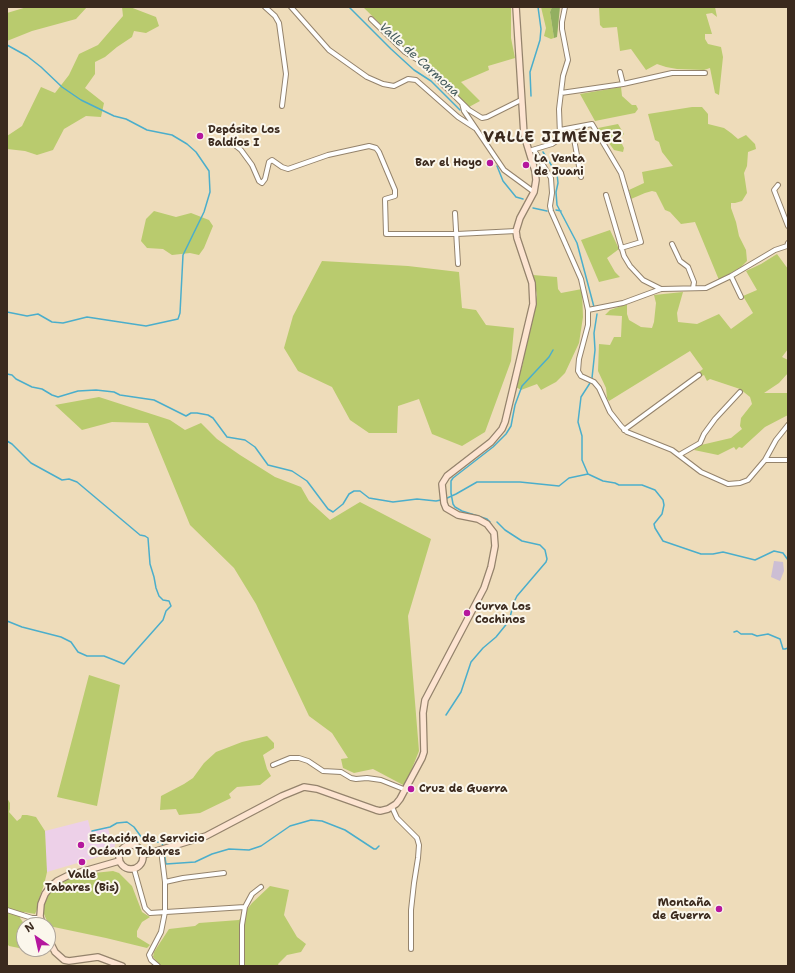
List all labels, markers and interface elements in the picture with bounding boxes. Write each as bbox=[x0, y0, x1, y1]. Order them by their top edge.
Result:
water label: Valle de Carmona bbox=[376, 20, 462, 100]
place label: Depósito Los Baldíos I bbox=[208, 123, 280, 149]
district label: VALLE JIMÉNEZ bbox=[483, 129, 623, 147]
marker: Depósito Los Baldíos I bbox=[195, 131, 205, 141]
place label: La Venta de Juani bbox=[534, 152, 585, 178]
place label: Bar el Hoyo bbox=[415, 156, 482, 170]
marker: Bar el Hoyo bbox=[485, 158, 495, 168]
marker: La Venta de Juani bbox=[521, 160, 531, 170]
place label: Curva Los Cochinos bbox=[475, 600, 531, 626]
marker: Curva Los Cochinos bbox=[462, 608, 472, 618]
place label: Cruz de Guerra bbox=[419, 782, 507, 796]
marker: Cruz de Guerra bbox=[406, 784, 416, 794]
place label: Estación de Servicio Océano Tabares bbox=[89, 832, 205, 858]
marker: Estación de Servicio Océano Tabares bbox=[76, 840, 86, 850]
marker: Valle Tabares (Bis) bbox=[77, 857, 87, 867]
place label: Valle Tabares (Bis) bbox=[45, 868, 119, 894]
place label: Montaña de Guerra bbox=[652, 896, 711, 922]
marker: Montaña de Guerra bbox=[714, 904, 724, 914]
north arrow bbox=[16, 917, 56, 957]
text: N bbox=[22, 919, 37, 936]

